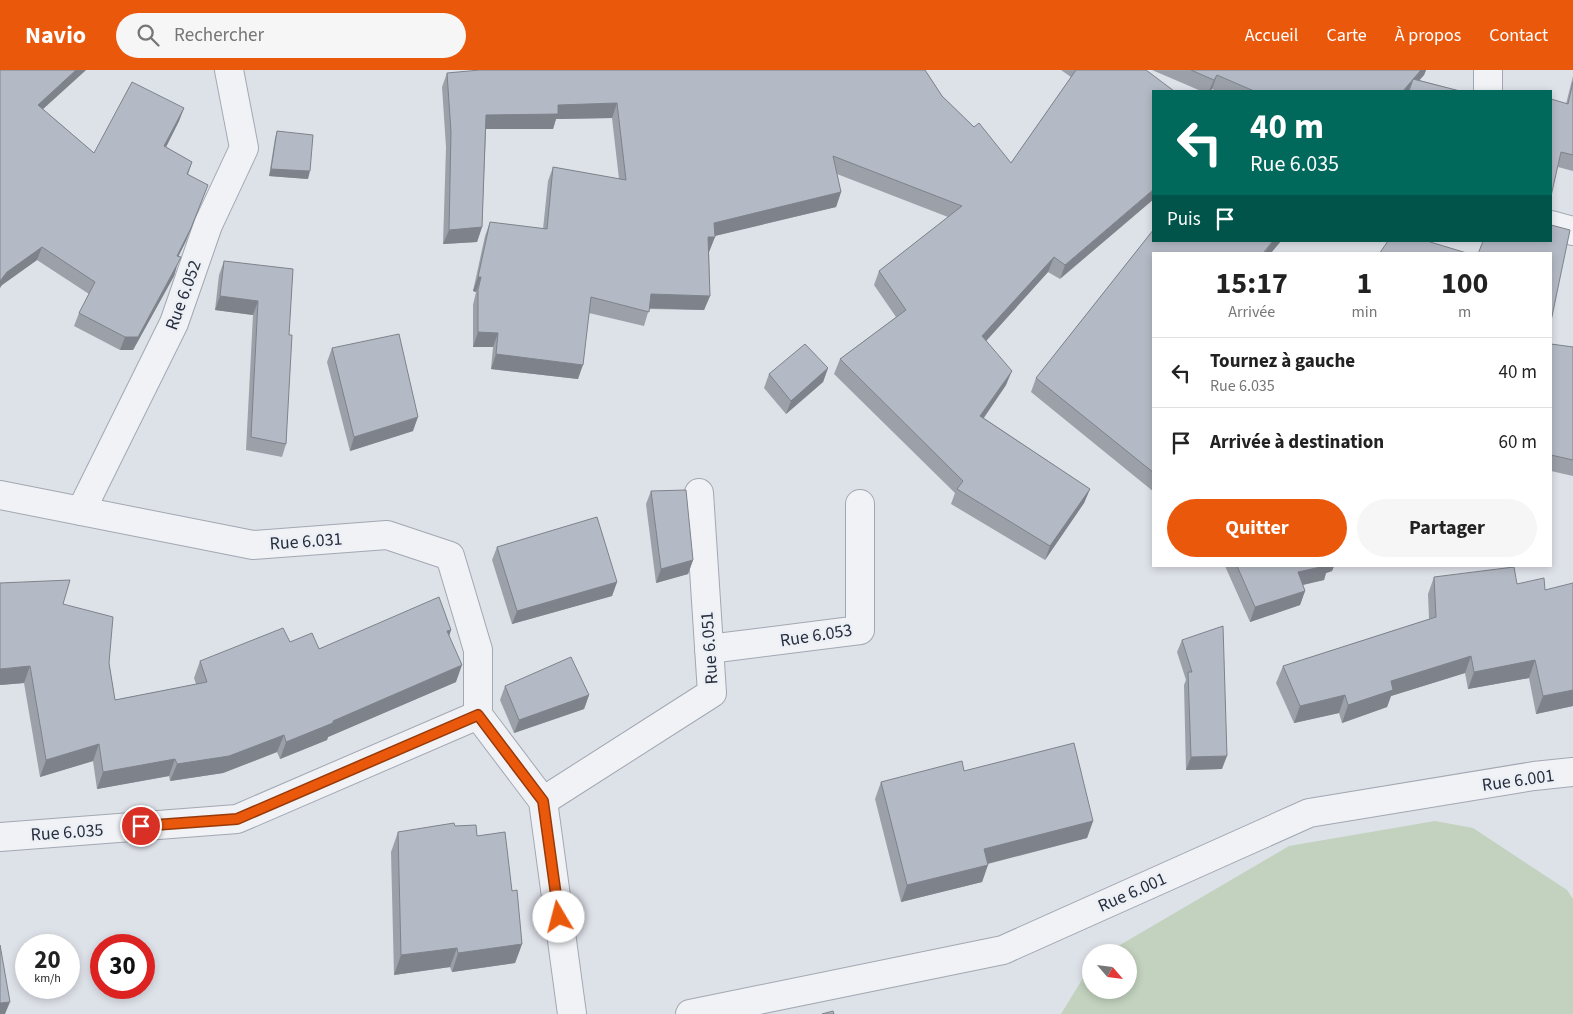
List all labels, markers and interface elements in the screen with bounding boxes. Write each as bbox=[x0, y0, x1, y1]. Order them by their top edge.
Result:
search box bbox=[116, 13, 466, 58]
text: Navio bbox=[25, 18, 86, 53]
icon: search bbox=[134, 21, 162, 49]
text: Rechercher bbox=[174, 22, 264, 49]
text: Accueil bbox=[1245, 23, 1298, 48]
text: Carte bbox=[1326, 23, 1367, 48]
text: À propos bbox=[1395, 23, 1461, 48]
text: Contact bbox=[1489, 23, 1548, 48]
text: 40 m bbox=[1250, 102, 1324, 152]
icon: left bbox=[1167, 110, 1232, 175]
text: Rue 6.035 bbox=[1250, 148, 1339, 180]
icon: arrive bbox=[1211, 205, 1239, 233]
text: Puis bbox=[1167, 206, 1201, 233]
street label: Rue 6.052 bbox=[159, 257, 208, 334]
text: 15:17 bbox=[1216, 262, 1288, 305]
text: 1 bbox=[1356, 262, 1372, 305]
text: 100 bbox=[1441, 262, 1488, 305]
text: Arrivée bbox=[1228, 301, 1275, 323]
text: min bbox=[1351, 301, 1377, 323]
text: m bbox=[1458, 301, 1471, 323]
text: Tournez à gauche bbox=[1210, 348, 1355, 375]
icon: left bbox=[1167, 359, 1195, 387]
text: 40 m bbox=[1499, 359, 1537, 386]
text: Rue 6.035 bbox=[1210, 375, 1275, 397]
icon: arrive bbox=[1167, 429, 1195, 457]
text: Arrivée à destination bbox=[1210, 429, 1384, 456]
text: 60 m bbox=[1499, 429, 1537, 456]
button: Quitter bbox=[1167, 499, 1347, 557]
button: Partager bbox=[1357, 499, 1537, 557]
street label: Rue 6.031 bbox=[269, 526, 343, 557]
street label: Rue 6.051 bbox=[694, 611, 725, 685]
street label: Rue 6.053 bbox=[778, 617, 854, 654]
street label: Rue 6.001 bbox=[1480, 763, 1556, 798]
pin bbox=[120, 805, 162, 847]
icon: arrive bbox=[127, 812, 155, 840]
street label: Rue 6.035 bbox=[30, 817, 104, 848]
street label: Rue 6.001 bbox=[1094, 866, 1171, 919]
position arrow bbox=[532, 890, 584, 942]
speed limit sign: 30 bbox=[90, 934, 155, 999]
text: 20 bbox=[34, 942, 61, 978]
north arrow bbox=[1082, 944, 1138, 999]
map controls bbox=[1082, 944, 1137, 999]
text: km/h bbox=[34, 970, 61, 987]

